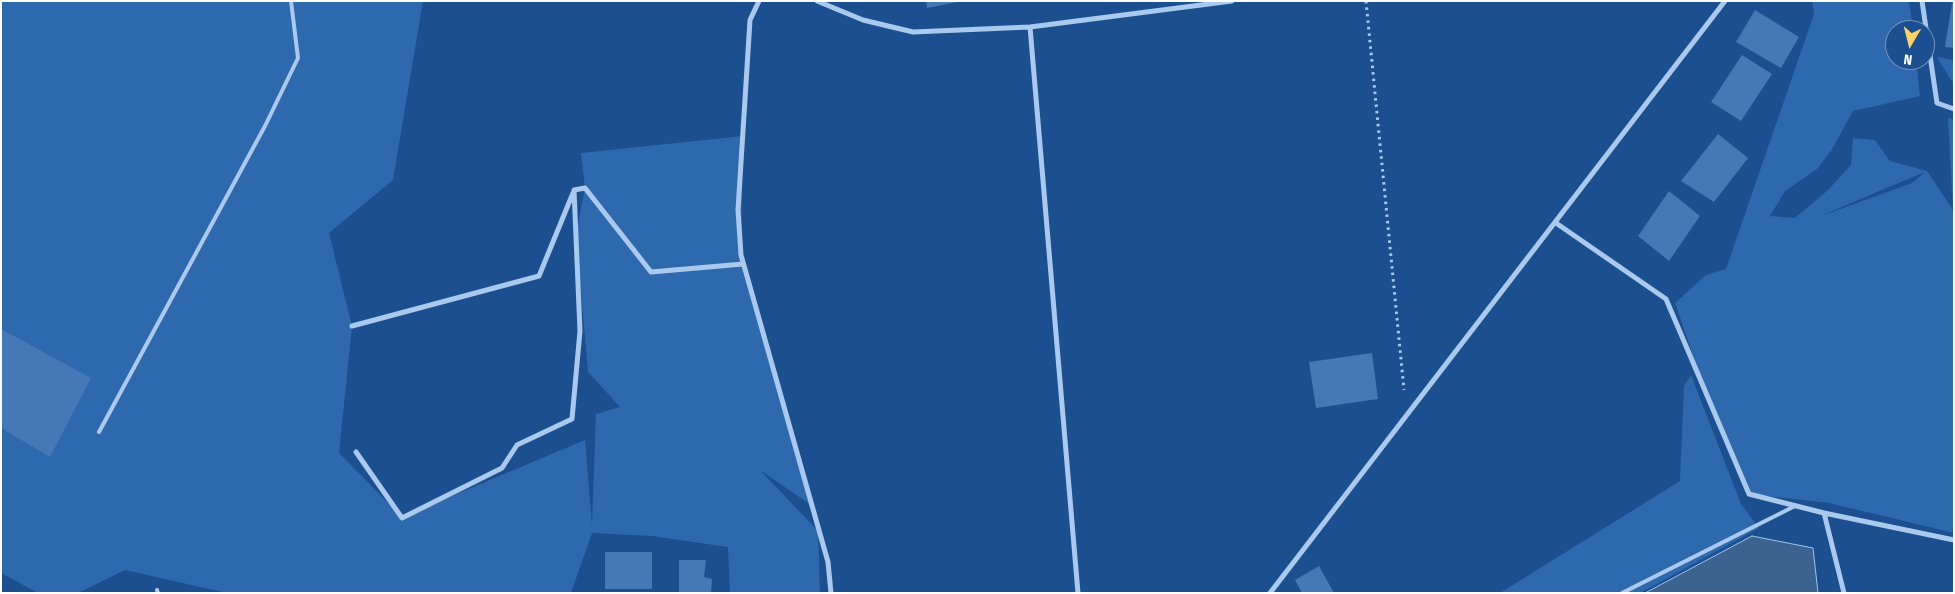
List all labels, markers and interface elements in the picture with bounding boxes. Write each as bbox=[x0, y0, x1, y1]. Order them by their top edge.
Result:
north arrow bbox=[1885, 20, 1935, 70]
text: N bbox=[1903, 50, 1913, 68]

